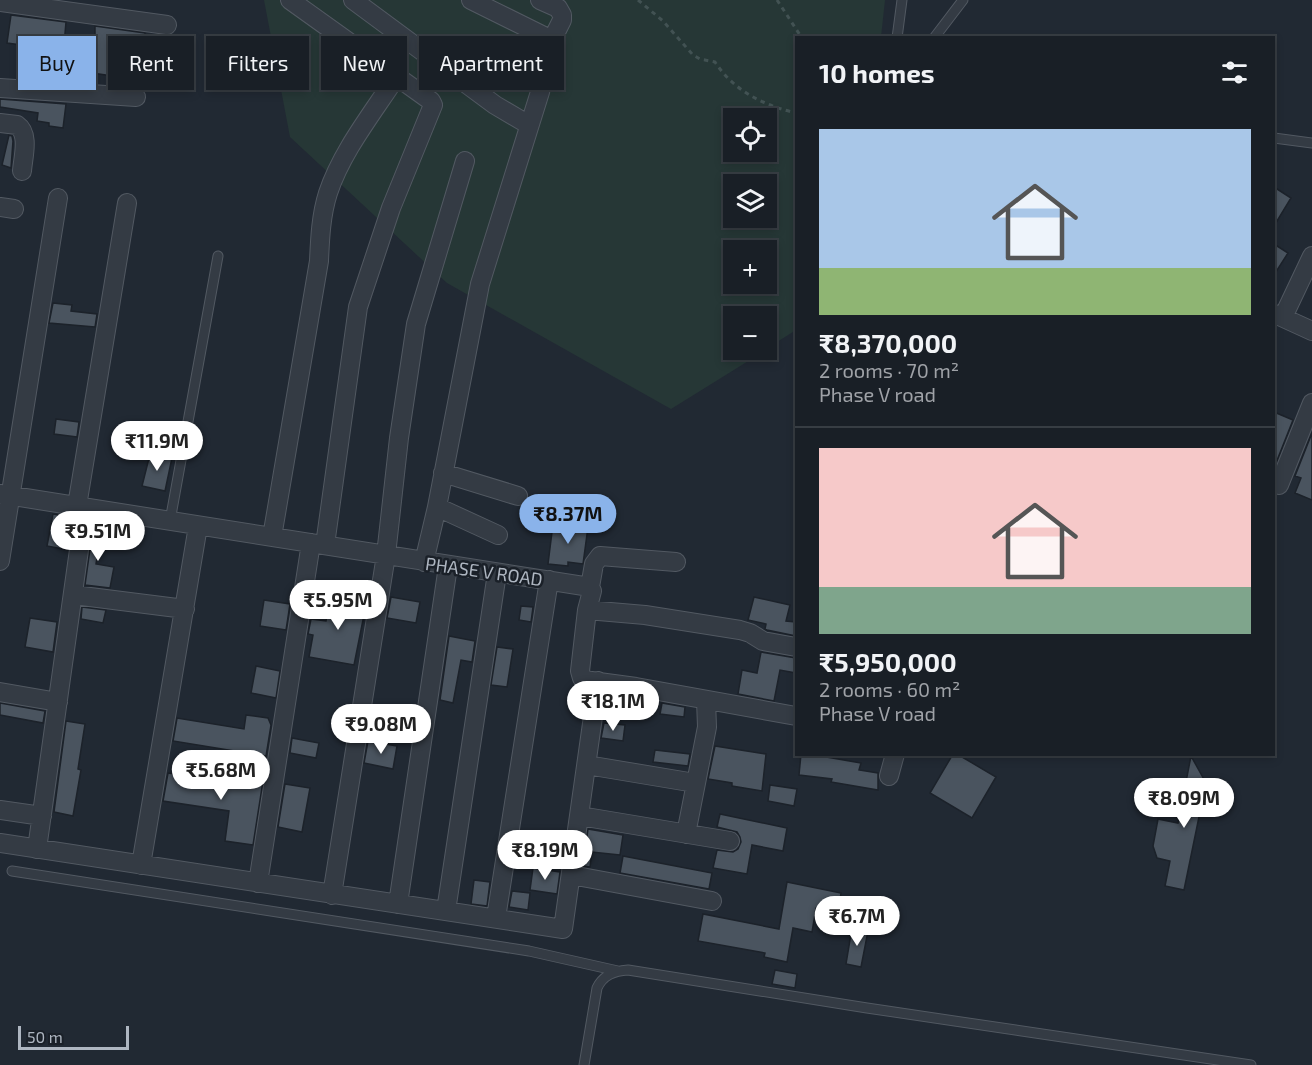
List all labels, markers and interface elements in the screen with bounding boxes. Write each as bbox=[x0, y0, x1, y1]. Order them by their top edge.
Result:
chip: Buy bbox=[18, 36, 96, 90]
chip: Rent bbox=[108, 36, 194, 90]
chip: Filters bbox=[206, 36, 309, 90]
chip: New bbox=[321, 36, 407, 90]
chip: Apartment bbox=[419, 36, 564, 90]
icon: filters bbox=[1218, 56, 1251, 89]
text: 10 homes bbox=[819, 57, 935, 88]
map controls bbox=[723, 108, 777, 360]
button: locate bbox=[723, 108, 777, 162]
icon: home bbox=[981, 168, 1089, 276]
button: layers bbox=[723, 174, 777, 228]
button: + bbox=[723, 240, 777, 294]
button: − bbox=[723, 306, 777, 360]
text: ₹8,370,000 bbox=[819, 327, 957, 358]
text: 2 rooms · 70 m² bbox=[819, 358, 959, 382]
text: Phase V road bbox=[819, 382, 936, 406]
pin: ₹11.9M bbox=[108, 421, 206, 472]
text: ₹11.9M bbox=[125, 428, 189, 452]
icon: home bbox=[981, 487, 1089, 595]
pin: ₹8.37M bbox=[519, 494, 617, 545]
text: ₹8.37M bbox=[533, 501, 603, 525]
pin: ₹9.51M bbox=[49, 511, 147, 562]
text: ₹9.51M bbox=[65, 518, 131, 542]
street label: PHASE V ROAD bbox=[424, 552, 544, 590]
pin: ₹5.95M bbox=[289, 580, 387, 631]
text: ₹5.95M bbox=[304, 587, 372, 611]
text: ₹5,950,000 bbox=[819, 646, 957, 677]
text: 2 rooms · 60 m² bbox=[819, 677, 960, 701]
pin: ₹18.1M bbox=[564, 681, 662, 732]
text: ₹18.1M bbox=[581, 688, 645, 712]
text: Phase V road bbox=[819, 701, 936, 725]
pin: ₹9.08M bbox=[332, 704, 430, 755]
text: ₹9.08M bbox=[345, 711, 417, 735]
pin: ₹5.68M bbox=[172, 750, 270, 801]
text: ₹5.68M bbox=[186, 757, 256, 781]
pin: ₹8.09M bbox=[1135, 778, 1233, 829]
text: ₹8.09M bbox=[1148, 785, 1220, 809]
pin: ₹8.19M bbox=[496, 830, 594, 881]
text: ₹8.19M bbox=[511, 837, 579, 861]
pin: ₹6.7M bbox=[815, 896, 899, 947]
text: ₹6.7M bbox=[829, 903, 885, 927]
scale bar bbox=[18, 1023, 129, 1050]
text: 50 m bbox=[27, 1027, 63, 1046]

